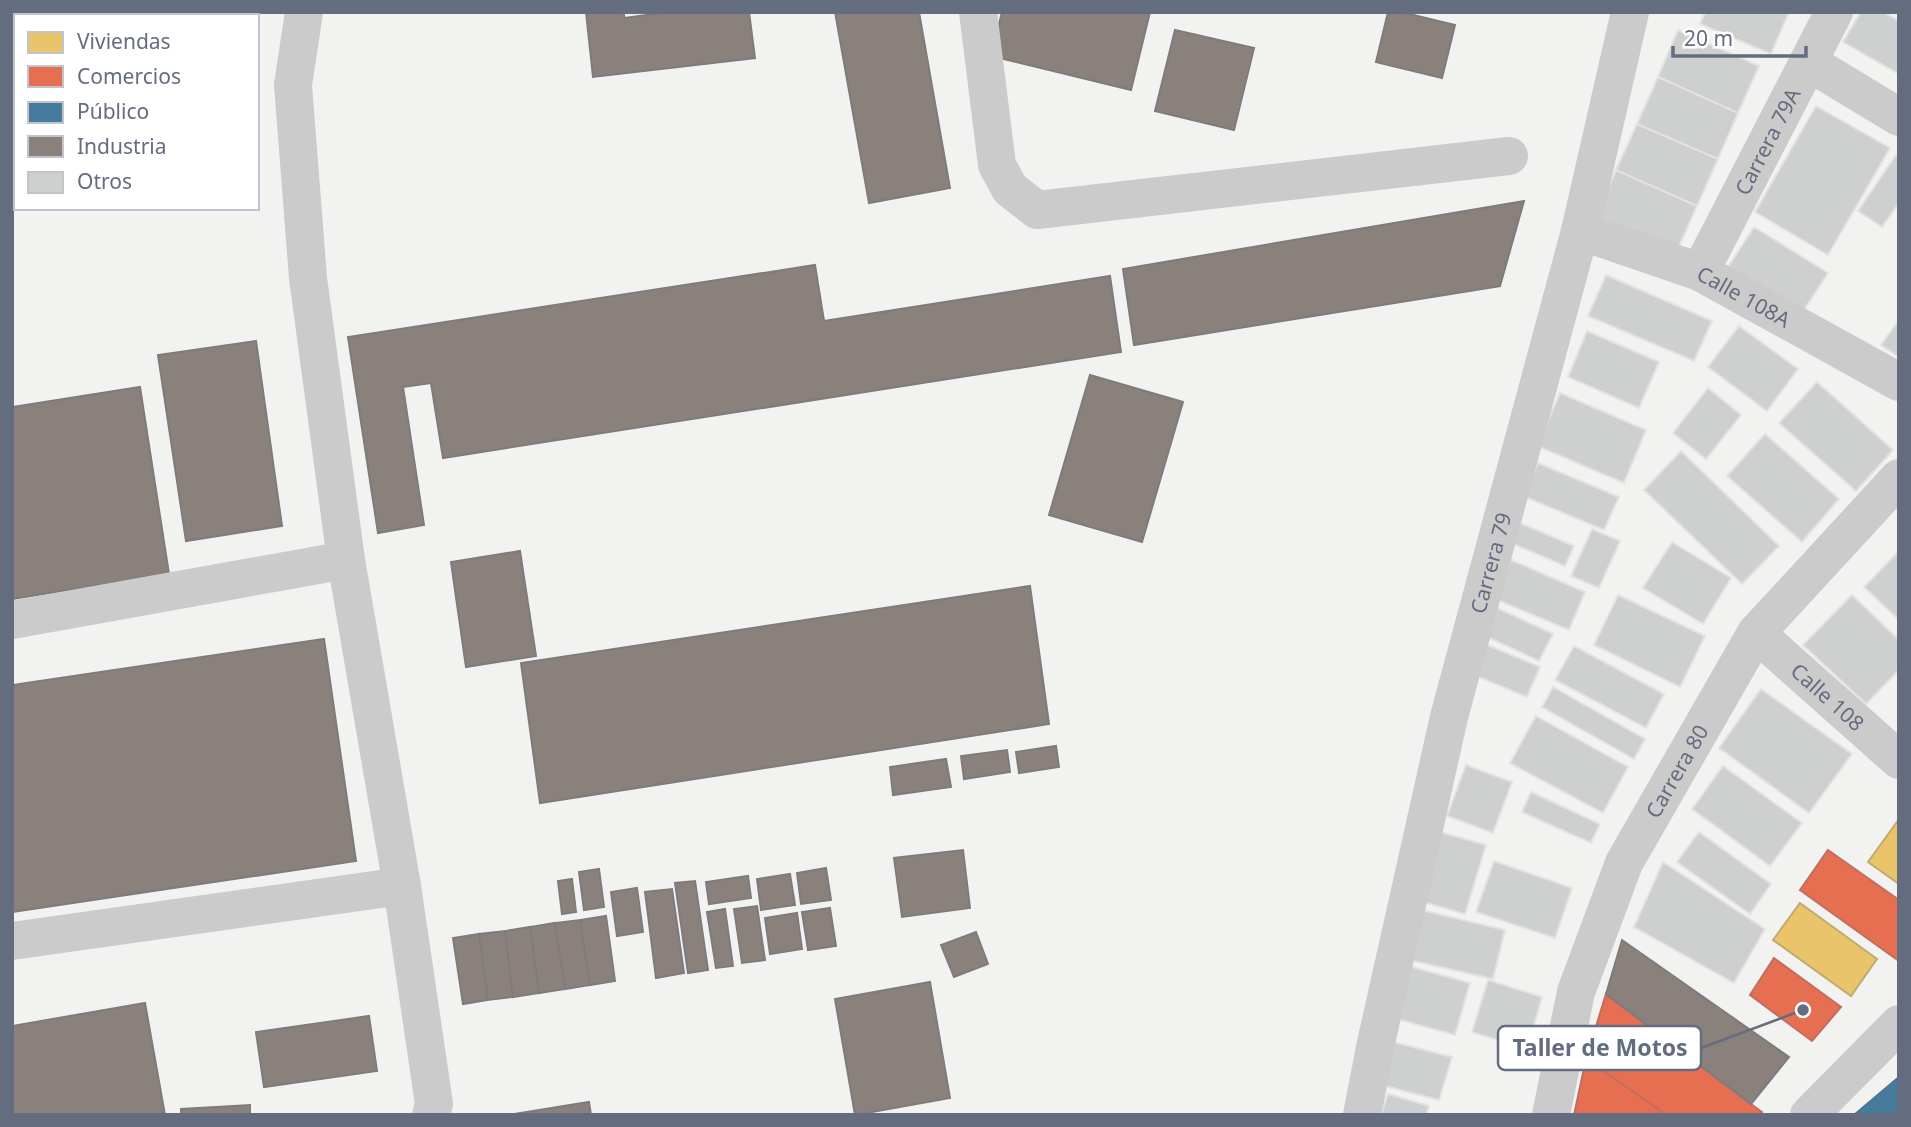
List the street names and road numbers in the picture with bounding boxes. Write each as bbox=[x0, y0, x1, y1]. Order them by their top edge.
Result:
street label: Carrera 79A bbox=[1728, 82, 1807, 200]
street label: Calle 108A bbox=[1692, 259, 1796, 334]
street label: Carrera 79 bbox=[1464, 509, 1518, 616]
street label: Calle 108 bbox=[1785, 657, 1870, 737]
street label: Carrera 80 bbox=[1639, 719, 1715, 823]

